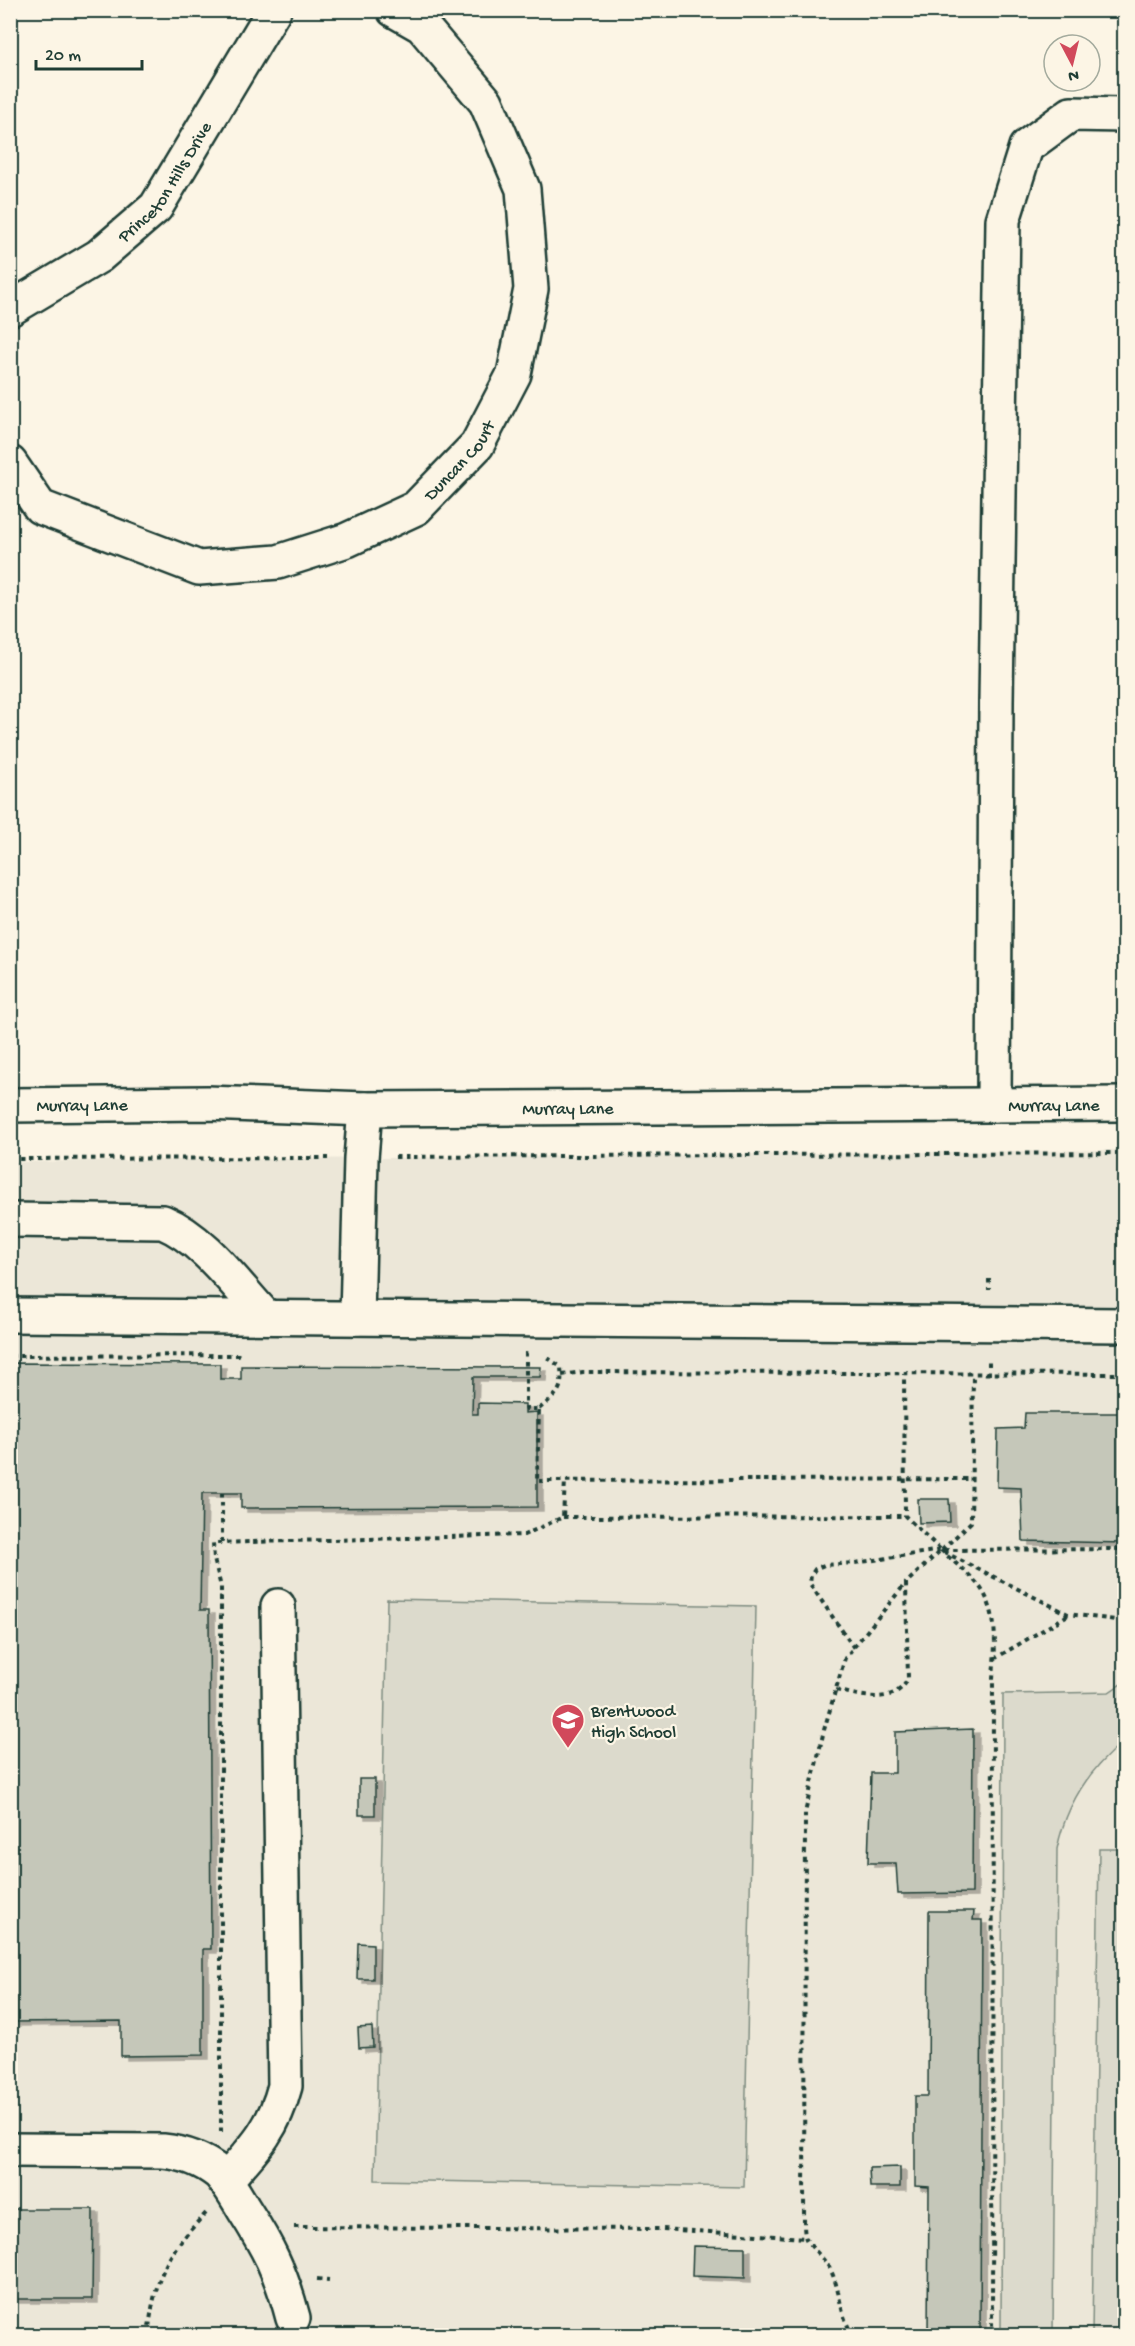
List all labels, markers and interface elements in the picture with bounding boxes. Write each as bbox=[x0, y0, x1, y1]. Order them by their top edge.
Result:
scale bar bbox=[36, 33, 142, 71]
north arrow bbox=[1042, 33, 1102, 93]
text: 20 m bbox=[45, 46, 81, 67]
text: N bbox=[1067, 64, 1080, 85]
street label: Princeton Hills Drive bbox=[114, 118, 218, 249]
street label: Duncan Court bbox=[420, 416, 502, 507]
street label: Murray Lane bbox=[36, 1096, 128, 1118]
street label: Murray Lane bbox=[1008, 1096, 1100, 1118]
street label: Murray Lane bbox=[522, 1099, 614, 1121]
school or university icon: Brentwood High School bbox=[550, 1702, 586, 1749]
place label: Brentwood High School bbox=[590, 1702, 676, 1744]

